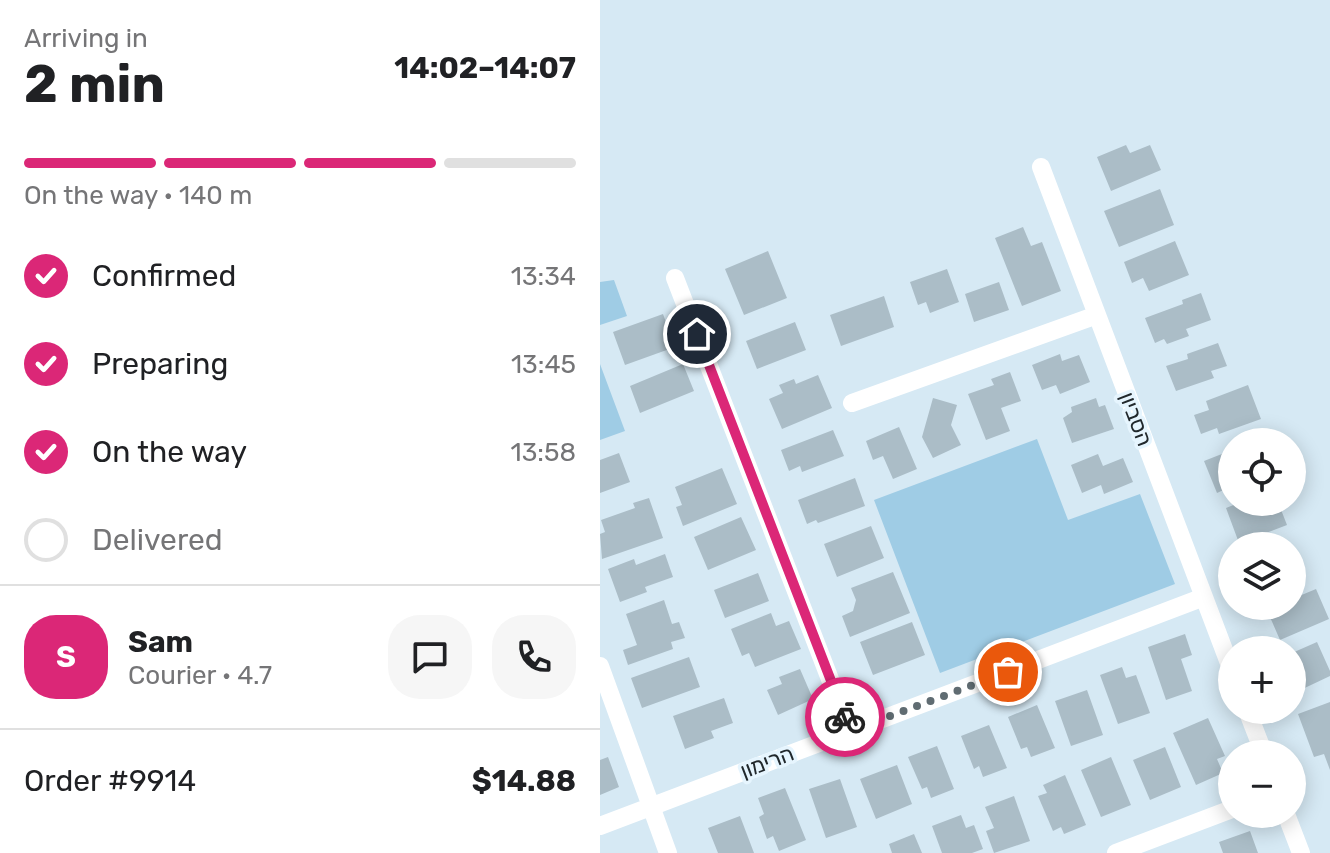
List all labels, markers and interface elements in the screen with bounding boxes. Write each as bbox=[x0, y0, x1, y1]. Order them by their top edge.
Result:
text: Arriving in bbox=[24, 23, 148, 54]
text: 14:02–14:07 bbox=[394, 50, 576, 86]
text: 2 min bbox=[24, 53, 165, 115]
text: On the way · 140 m bbox=[24, 180, 252, 211]
icon: check bbox=[24, 254, 68, 298]
text: Confirmed bbox=[92, 258, 236, 294]
text: 13:34 bbox=[511, 261, 576, 292]
pin bbox=[663, 300, 731, 368]
icon: home bbox=[675, 312, 719, 356]
icon: check bbox=[24, 342, 68, 386]
text: Preparing bbox=[92, 346, 228, 382]
text: 13:45 bbox=[511, 349, 576, 380]
street label: הסביון bbox=[1113, 388, 1159, 450]
map controls bbox=[1218, 428, 1306, 828]
button: locate bbox=[1218, 428, 1306, 516]
icon: check bbox=[24, 430, 68, 474]
text: On the way bbox=[92, 434, 247, 470]
text: 13:58 bbox=[511, 437, 576, 468]
text: Delivered bbox=[92, 522, 223, 558]
button: layers bbox=[1218, 532, 1306, 620]
button: chat bbox=[388, 615, 472, 699]
button: phone bbox=[492, 615, 576, 699]
text: Sam bbox=[128, 624, 193, 660]
button: + bbox=[1218, 636, 1306, 724]
pin bbox=[974, 638, 1042, 706]
text: S bbox=[56, 639, 76, 675]
icon: bag bbox=[986, 650, 1030, 694]
text: Courier · 4.7 bbox=[128, 660, 272, 691]
courier bbox=[805, 677, 885, 757]
icon: bike bbox=[823, 695, 867, 739]
street label: הרימון bbox=[736, 740, 798, 784]
button: − bbox=[1218, 740, 1306, 828]
text: Order #9914 bbox=[24, 763, 196, 799]
text: $14.88 bbox=[472, 763, 576, 799]

